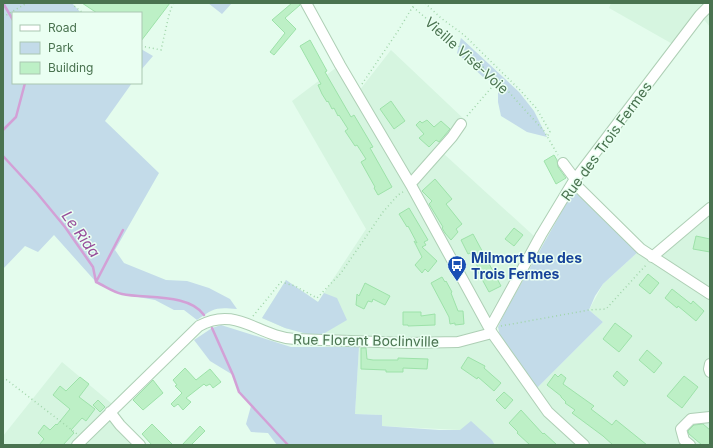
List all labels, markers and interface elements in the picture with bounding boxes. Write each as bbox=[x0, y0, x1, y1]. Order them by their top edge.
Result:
legend bbox=[12, 12, 142, 84]
street label: Vieille Visé-Voie bbox=[422, 13, 512, 97]
text: Road bbox=[48, 20, 77, 35]
text: Park bbox=[48, 40, 74, 55]
text: Building bbox=[48, 60, 93, 75]
street label: Rue des Trois Fermes bbox=[557, 78, 655, 204]
water label: Le Rida bbox=[58, 207, 104, 261]
place label: Milmort Rue des Trois Fermes bbox=[471, 249, 582, 282]
bus stop icon: Milmort Rue des Trois Fermes bbox=[446, 254, 468, 282]
street label: Rue Florent Boclinville bbox=[293, 330, 439, 350]

